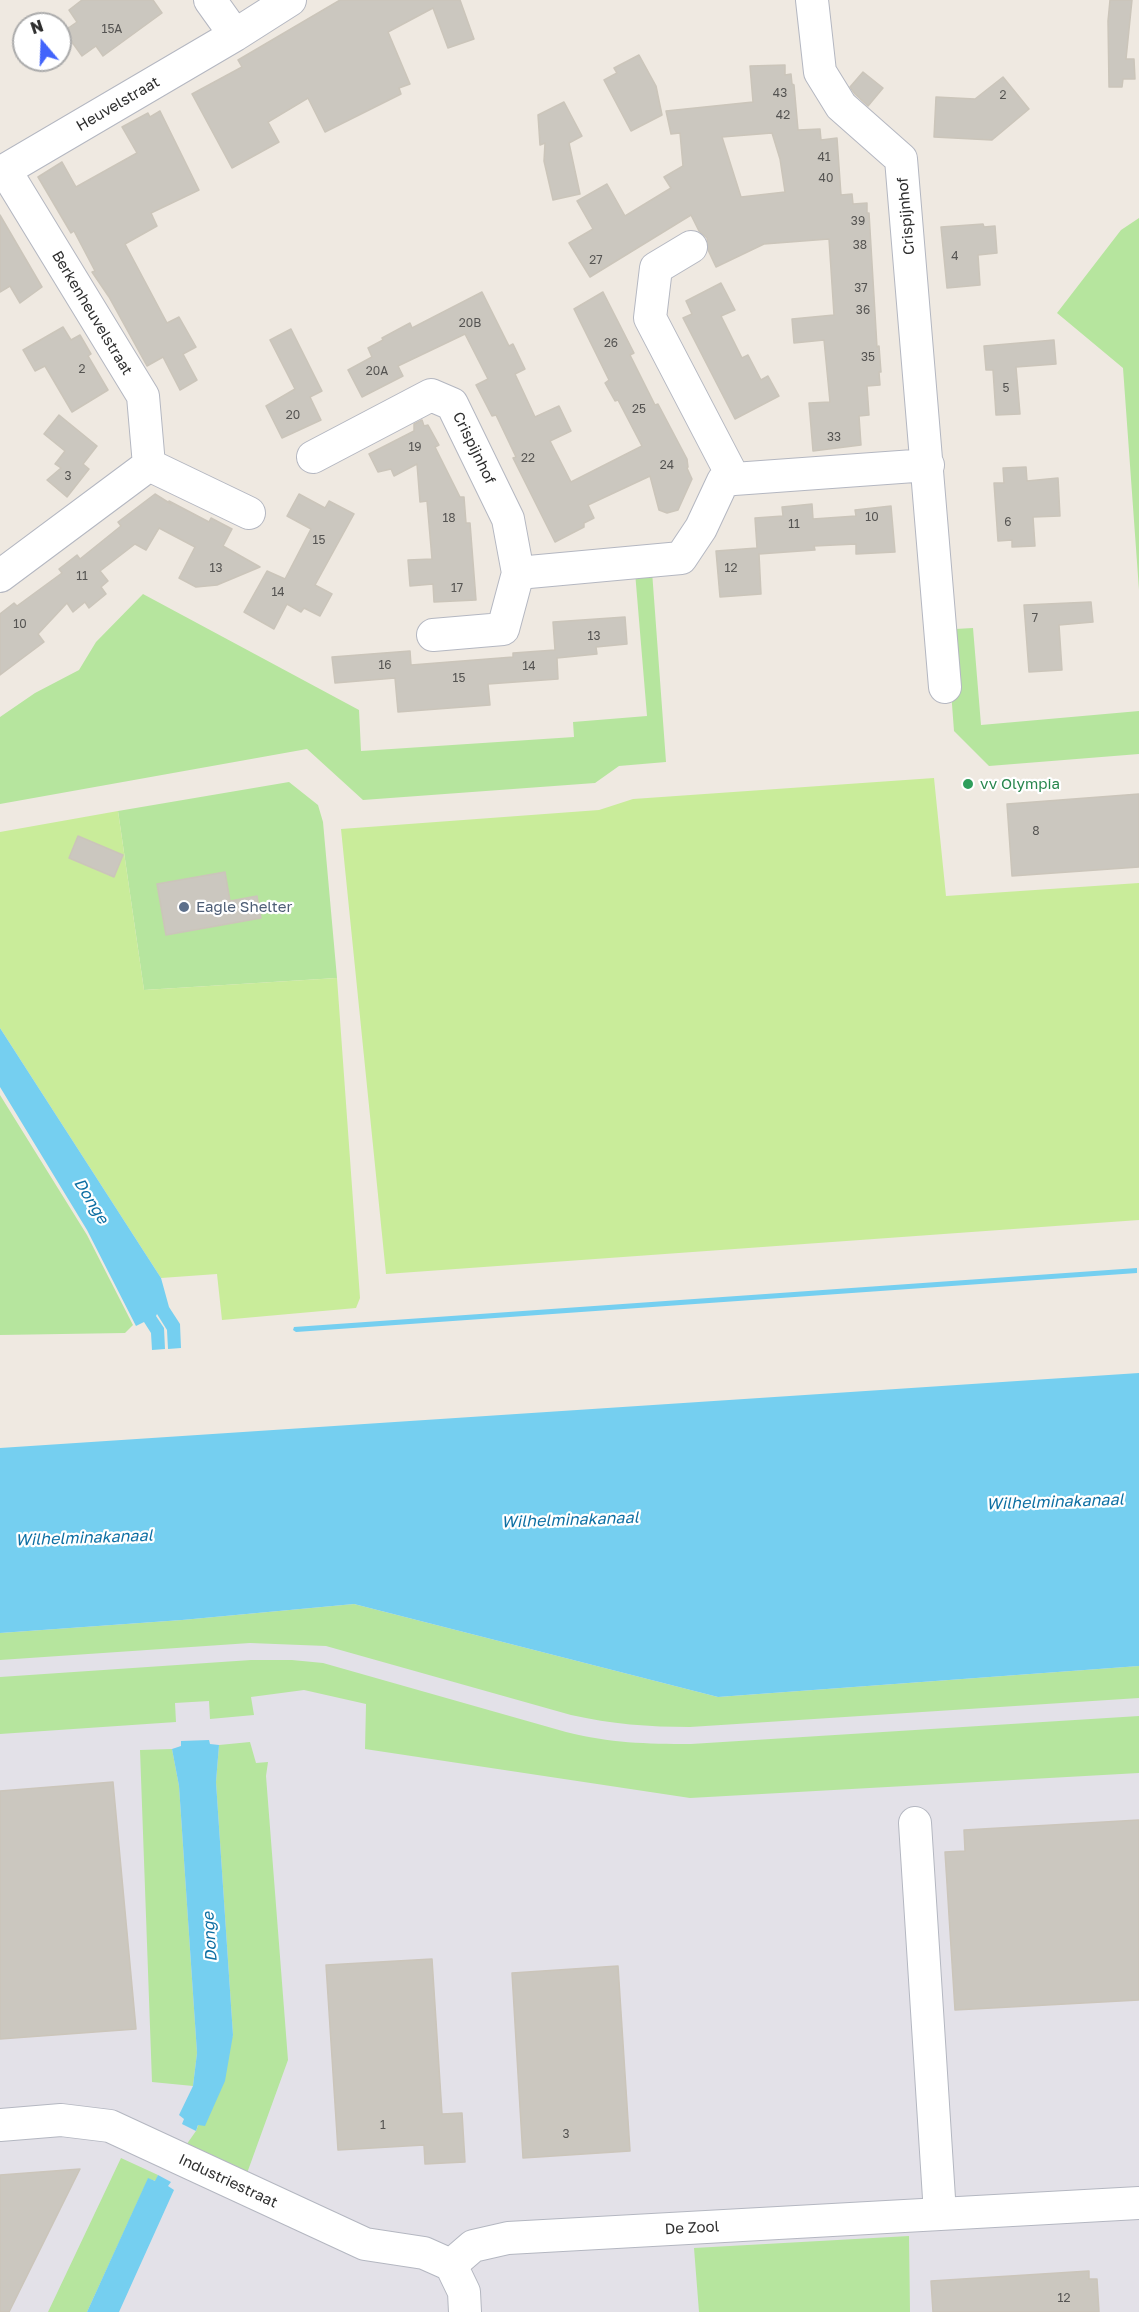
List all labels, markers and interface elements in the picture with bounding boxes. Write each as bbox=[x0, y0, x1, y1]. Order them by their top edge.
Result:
north arrow bbox=[12, 12, 72, 72]
text: N bbox=[28, 15, 46, 38]
house number: 15A bbox=[102, 22, 122, 36]
street label: Heuvelstraat bbox=[73, 73, 163, 135]
house number: 43 bbox=[773, 86, 787, 100]
house number: 2 bbox=[1000, 88, 1006, 102]
house number: 42 bbox=[776, 108, 790, 122]
house number: 41 bbox=[817, 150, 831, 164]
house number: 40 bbox=[819, 171, 833, 185]
street label: Crispijnhof bbox=[894, 176, 918, 256]
house number: 39 bbox=[851, 214, 865, 228]
house number: 38 bbox=[853, 238, 867, 252]
street label: Berkenheuvelstraat bbox=[48, 248, 136, 378]
house number: 4 bbox=[951, 249, 959, 263]
house number: 27 bbox=[589, 253, 603, 267]
house number: 37 bbox=[854, 281, 868, 295]
house number: 36 bbox=[856, 303, 870, 317]
house number: 20B bbox=[459, 316, 481, 330]
house number: 26 bbox=[604, 336, 618, 350]
house number: 35 bbox=[861, 350, 875, 364]
house number: 2 bbox=[79, 362, 85, 376]
house number: 20A bbox=[366, 364, 388, 378]
house number: 5 bbox=[1003, 381, 1009, 395]
house number: 25 bbox=[632, 402, 646, 416]
house number: 20 bbox=[286, 408, 300, 422]
street label: Crispijnhof bbox=[449, 409, 499, 487]
house number: 33 bbox=[827, 430, 841, 444]
house number: 19 bbox=[408, 440, 422, 454]
house number: 22 bbox=[521, 451, 535, 465]
house number: 24 bbox=[660, 458, 674, 472]
house number: 3 bbox=[64, 469, 72, 483]
house number: 10 bbox=[865, 510, 879, 524]
house number: 18 bbox=[442, 511, 456, 525]
house number: 6 bbox=[1004, 515, 1012, 529]
house number: 11 bbox=[788, 517, 800, 531]
house number: 15 bbox=[313, 533, 325, 547]
house number: 13 bbox=[210, 561, 222, 575]
house number: 12 bbox=[725, 561, 737, 575]
house number: 11 bbox=[76, 569, 88, 583]
house number: 17 bbox=[451, 581, 463, 595]
house number: 14 bbox=[271, 585, 285, 599]
house number: 7 bbox=[1032, 611, 1038, 625]
house number: 10 bbox=[13, 617, 27, 631]
house number: 13 bbox=[588, 629, 600, 643]
house number: 16 bbox=[378, 658, 392, 672]
house number: 14 bbox=[522, 659, 536, 673]
house number: 15 bbox=[453, 671, 465, 685]
place label: vv Olympia bbox=[980, 775, 1060, 793]
marker: vv Olympia bbox=[961, 777, 975, 791]
house number: 8 bbox=[1032, 824, 1040, 838]
place label: Eagle Shelter bbox=[196, 898, 292, 916]
marker: Eagle Shelter bbox=[177, 900, 191, 914]
water label: Donge bbox=[70, 1175, 112, 1227]
water label: Wilhelminakanaal bbox=[986, 1490, 1124, 1514]
water label: Wilhelminakanaal bbox=[501, 1508, 639, 1532]
water label: Wilhelminakanaal bbox=[15, 1526, 153, 1550]
water label: Donge bbox=[199, 1912, 221, 1962]
house number: 1 bbox=[380, 2118, 386, 2132]
house number: 3 bbox=[562, 2127, 570, 2141]
street label: Industriestraat bbox=[176, 2150, 280, 2212]
street label: De Zool bbox=[664, 2218, 720, 2238]
house number: 12 bbox=[1058, 2291, 1070, 2305]

